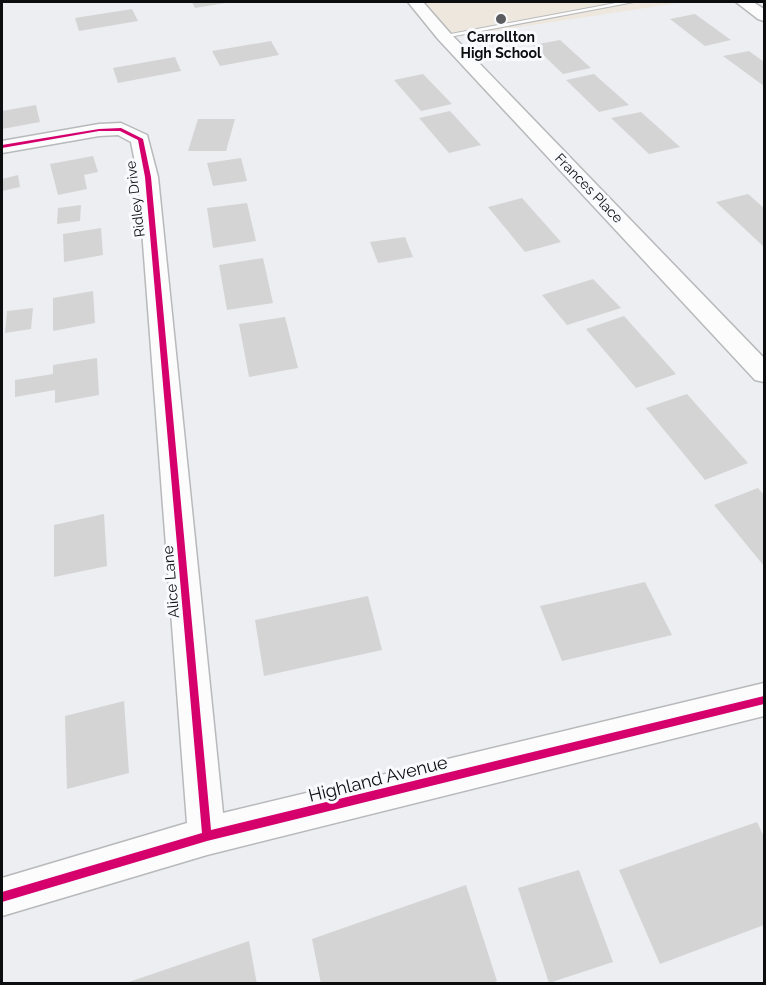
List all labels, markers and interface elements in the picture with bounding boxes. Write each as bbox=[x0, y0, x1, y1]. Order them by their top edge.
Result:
marker: Carrollton High School bbox=[494, 12, 508, 26]
place label: Carrollton High School bbox=[460, 29, 542, 61]
street label: Frances Place bbox=[552, 150, 626, 226]
street label: Ridley Drive bbox=[122, 160, 148, 238]
street label: Alice Lane bbox=[159, 545, 183, 619]
street label: Highland Avenue bbox=[306, 751, 450, 806]

